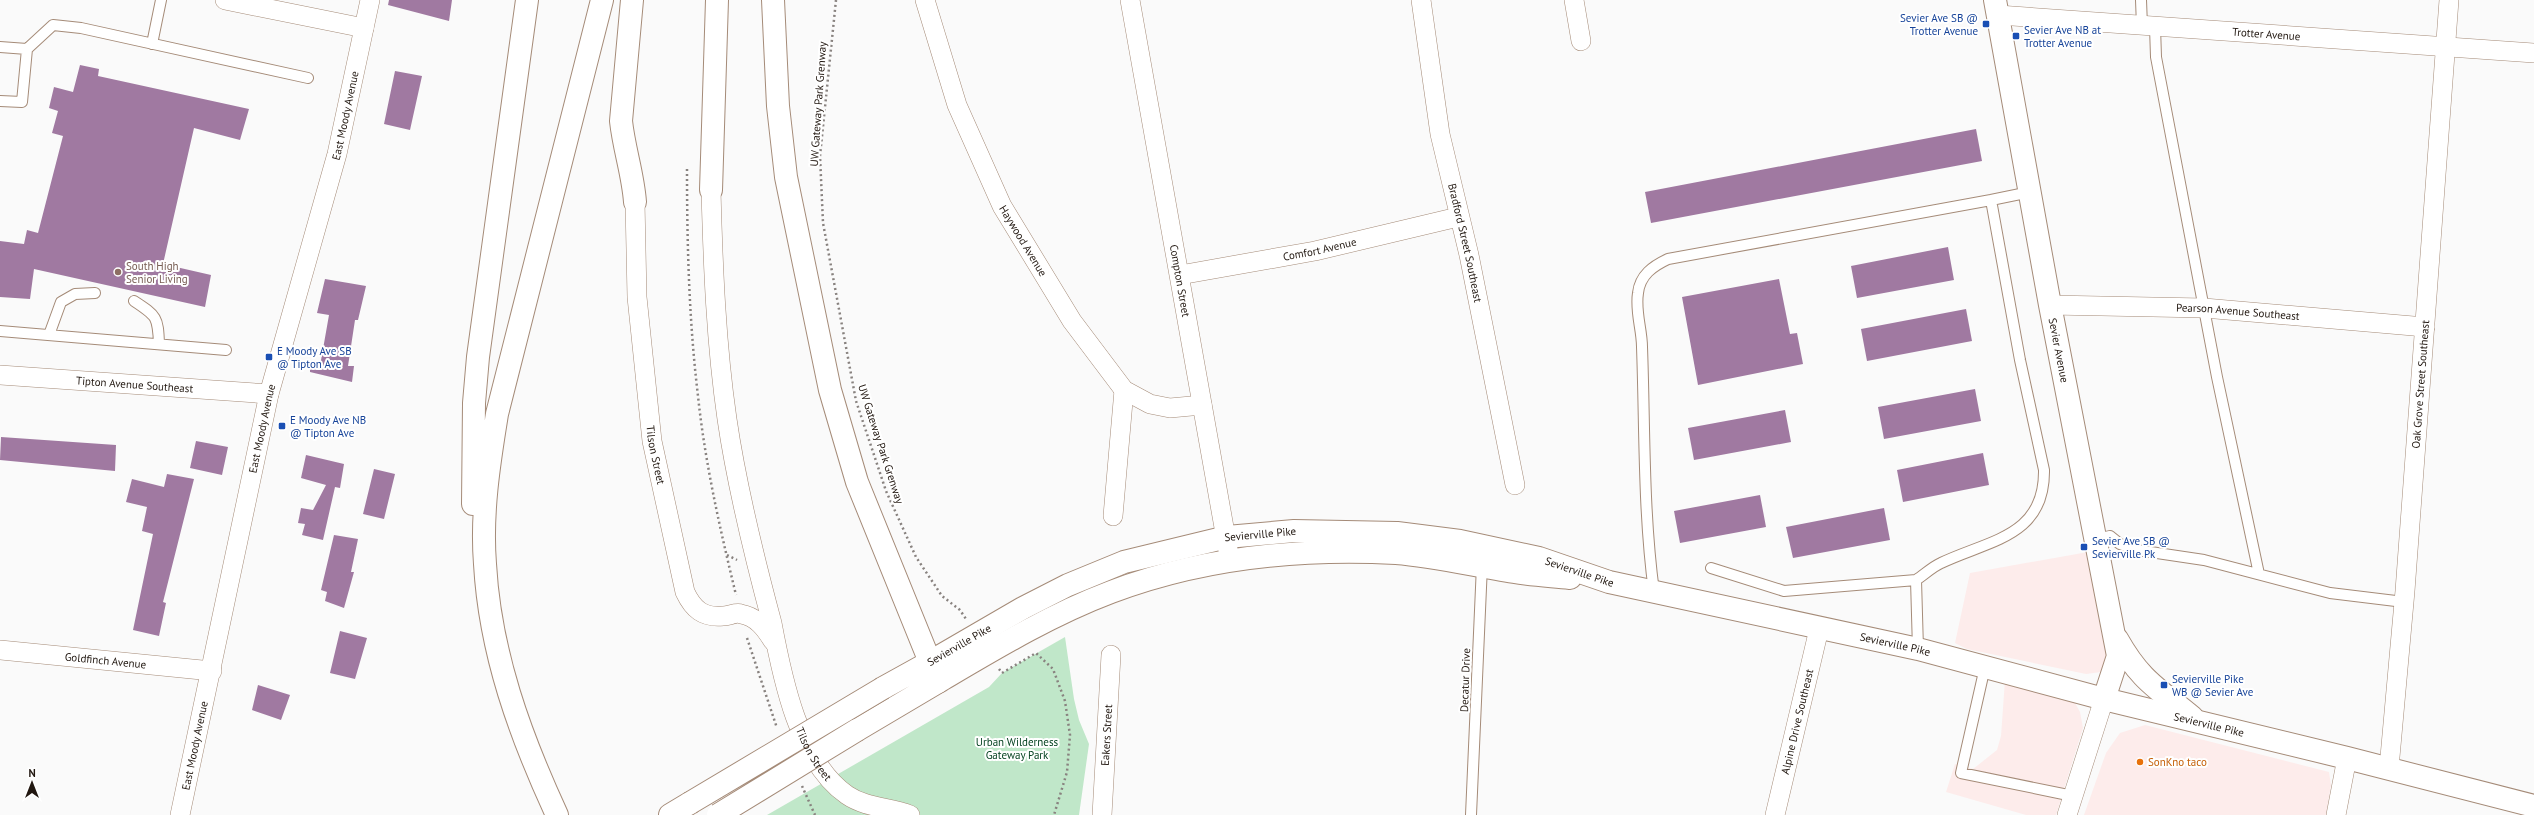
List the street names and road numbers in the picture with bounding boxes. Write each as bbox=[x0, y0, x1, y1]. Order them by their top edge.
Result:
street label: Trotter Avenue bbox=[2232, 25, 2301, 43]
street label: UW Gateway Park Grenway bbox=[807, 40, 829, 167]
street label: East Moody Avenue bbox=[329, 69, 362, 162]
street label: Bradford Street Southeast bbox=[1445, 182, 1485, 304]
street label: Haywood Avenue bbox=[996, 203, 1050, 279]
street label: Comfort Avenue bbox=[1282, 234, 1358, 264]
street label: Compton Street bbox=[1167, 243, 1193, 318]
street label: Pearson Avenue Southeast bbox=[2176, 300, 2300, 323]
street label: Sevier Avenue bbox=[2046, 317, 2072, 384]
street label: Oak Grove Street Southeast bbox=[2409, 319, 2432, 449]
street label: Tipton Avenue Southeast bbox=[76, 373, 194, 396]
street label: East Moody Avenue bbox=[245, 382, 279, 474]
street label: UW Gateway Park Grenway bbox=[855, 382, 907, 506]
street label: Tilson Street bbox=[643, 425, 668, 486]
street label: Sevierville Pike bbox=[1224, 524, 1297, 544]
street label: Sevierville Pike bbox=[1543, 554, 1616, 590]
street label: Sevierville Pike bbox=[924, 621, 994, 669]
street label: Sevierville Pike bbox=[1859, 630, 1932, 659]
street label: Decatur Drive bbox=[1457, 647, 1473, 712]
street label: Goldfinch Avenue bbox=[64, 649, 147, 671]
street label: Alpine Drive Southeast bbox=[1778, 667, 1816, 776]
street label: East Moody Avenue bbox=[178, 699, 211, 791]
street label: Eakers Street bbox=[1098, 704, 1115, 766]
street label: Sevierville Pike bbox=[2172, 709, 2246, 740]
street label: Tilson Street bbox=[793, 725, 835, 784]

